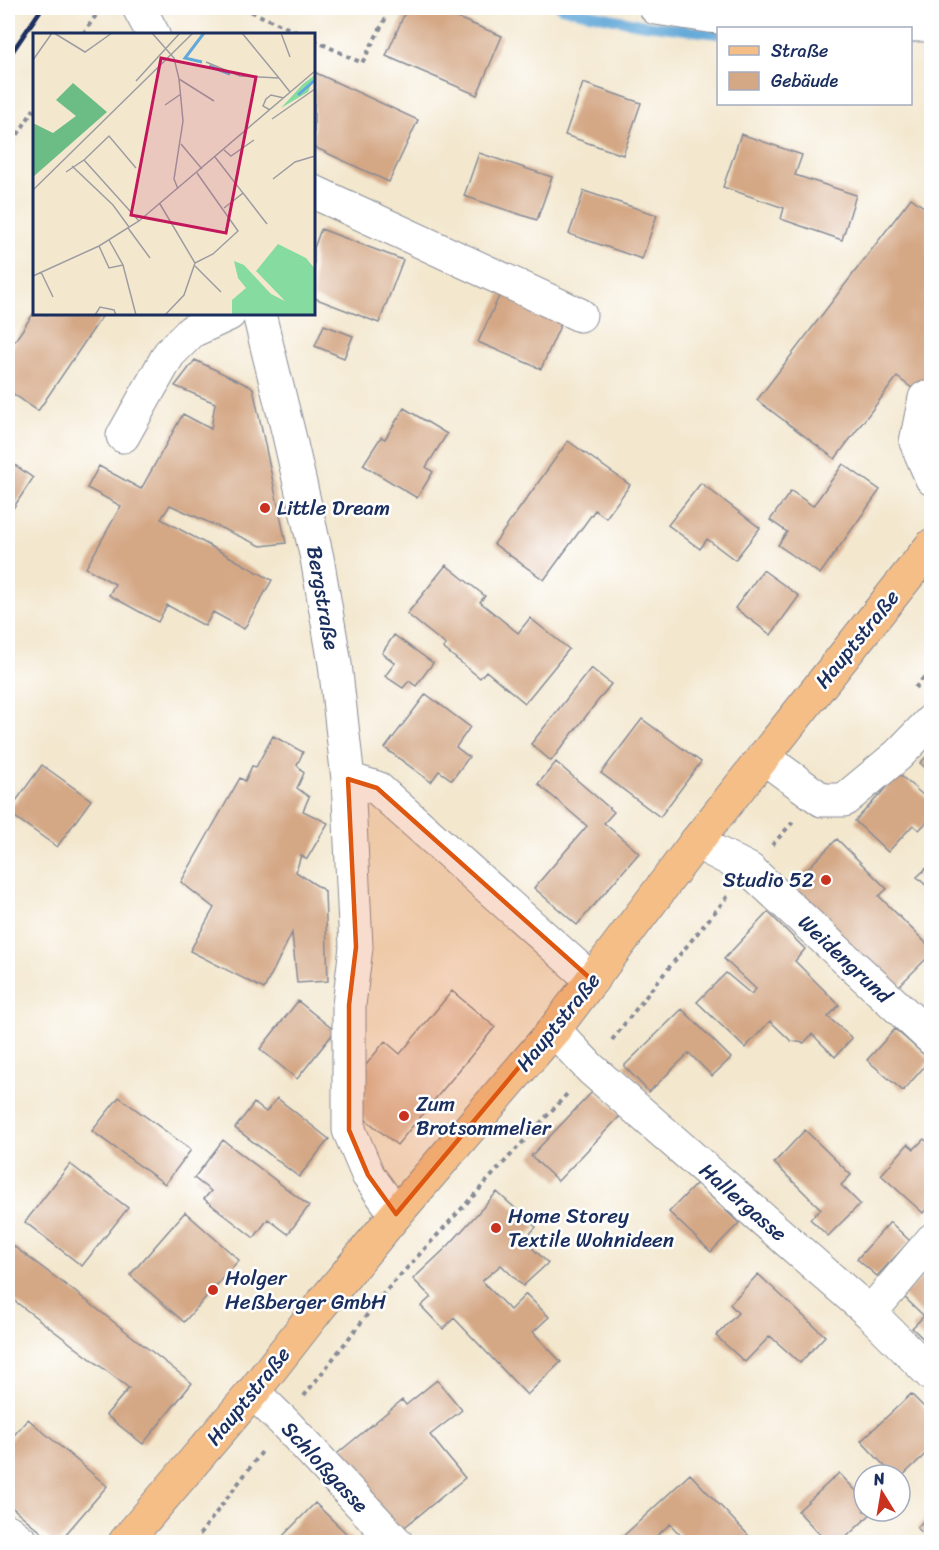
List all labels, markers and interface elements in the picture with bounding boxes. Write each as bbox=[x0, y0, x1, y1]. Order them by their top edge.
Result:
legend bbox=[717, 27, 912, 105]
inset map bbox=[33, 33, 315, 315]
text: Straße bbox=[771, 35, 828, 67]
text: Gebäude bbox=[771, 65, 839, 97]
place label: Little Dream bbox=[277, 489, 390, 527]
marker: Little Dream bbox=[258, 501, 272, 515]
street label: Bergstraße bbox=[295, 543, 351, 653]
street label: Hauptstraße bbox=[805, 581, 909, 697]
place label: Studio 52 bbox=[723, 861, 814, 899]
marker: Studio 52 bbox=[819, 873, 833, 887]
street label: Weidengrund bbox=[789, 905, 903, 1014]
street label: Hauptstraße bbox=[506, 964, 610, 1080]
place label: Zum Brotsommelier bbox=[416, 1085, 552, 1147]
marker: Zum Brotsommelier bbox=[397, 1109, 411, 1123]
street label: Hallergasse bbox=[690, 1153, 796, 1252]
place label: Home Storey Textile Wohnideen bbox=[508, 1197, 674, 1259]
marker: Home Storey Textile Wohnideen bbox=[489, 1221, 503, 1235]
place label: Holger Heßberger GmbH bbox=[225, 1259, 386, 1321]
marker: Holger Heßberger GmbH bbox=[206, 1283, 220, 1297]
street label: Hauptstraße bbox=[196, 1338, 300, 1454]
street label: Schloßgasse bbox=[272, 1412, 378, 1522]
north arrow bbox=[852, 1463, 912, 1523]
text: N bbox=[870, 1463, 888, 1494]

